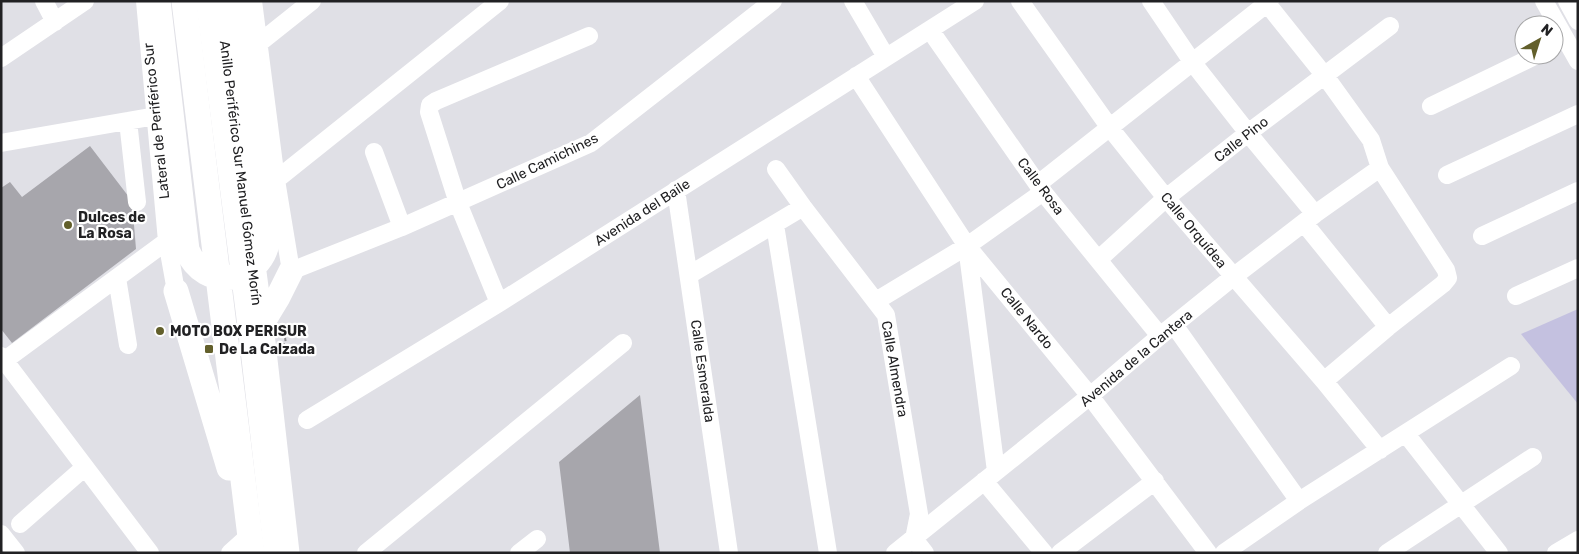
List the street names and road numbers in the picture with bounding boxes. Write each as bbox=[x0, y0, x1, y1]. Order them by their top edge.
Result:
street label: Anillo Periférico Sur Manuel Gómez Morín bbox=[216, 40, 265, 306]
street label: Lateral de Periférico Sur bbox=[140, 41, 173, 200]
street label: Calle Pino bbox=[1211, 113, 1272, 166]
street label: Calle Camichines bbox=[494, 129, 601, 193]
street label: Calle Rosa bbox=[1014, 154, 1068, 218]
street label: Avenida del Baile bbox=[591, 175, 693, 250]
street label: Calle Orquídea bbox=[1157, 189, 1230, 272]
street label: Calle Nardo bbox=[997, 284, 1057, 352]
street label: Avenida de la Cantera bbox=[1077, 306, 1196, 410]
street label: Calle Esmeralda bbox=[687, 319, 718, 423]
street label: Calle Almendra bbox=[878, 320, 911, 419]

